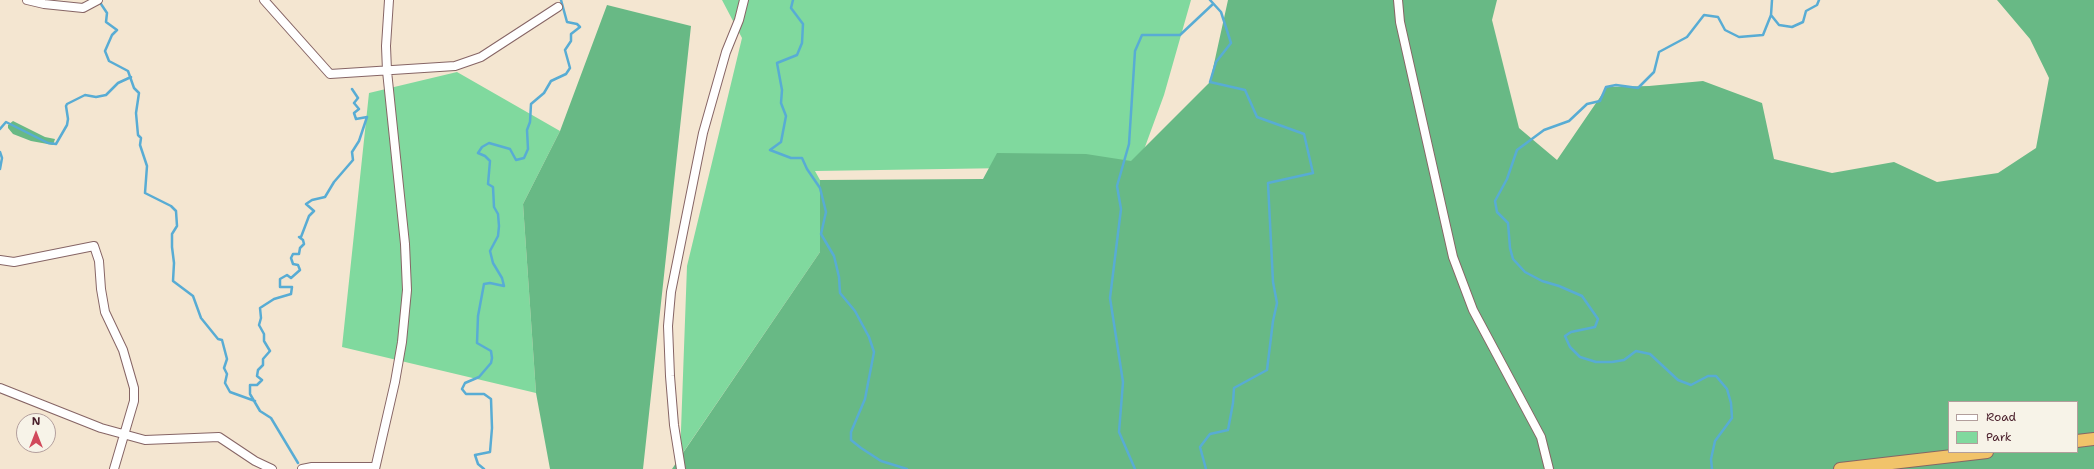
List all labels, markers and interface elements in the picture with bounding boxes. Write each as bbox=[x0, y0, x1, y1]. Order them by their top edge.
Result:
legend bbox=[1948, 401, 2078, 453]
text: Road bbox=[1986, 409, 2016, 425]
north arrow bbox=[16, 413, 56, 453]
text: N bbox=[32, 414, 40, 429]
text: Park bbox=[1986, 429, 2012, 445]

